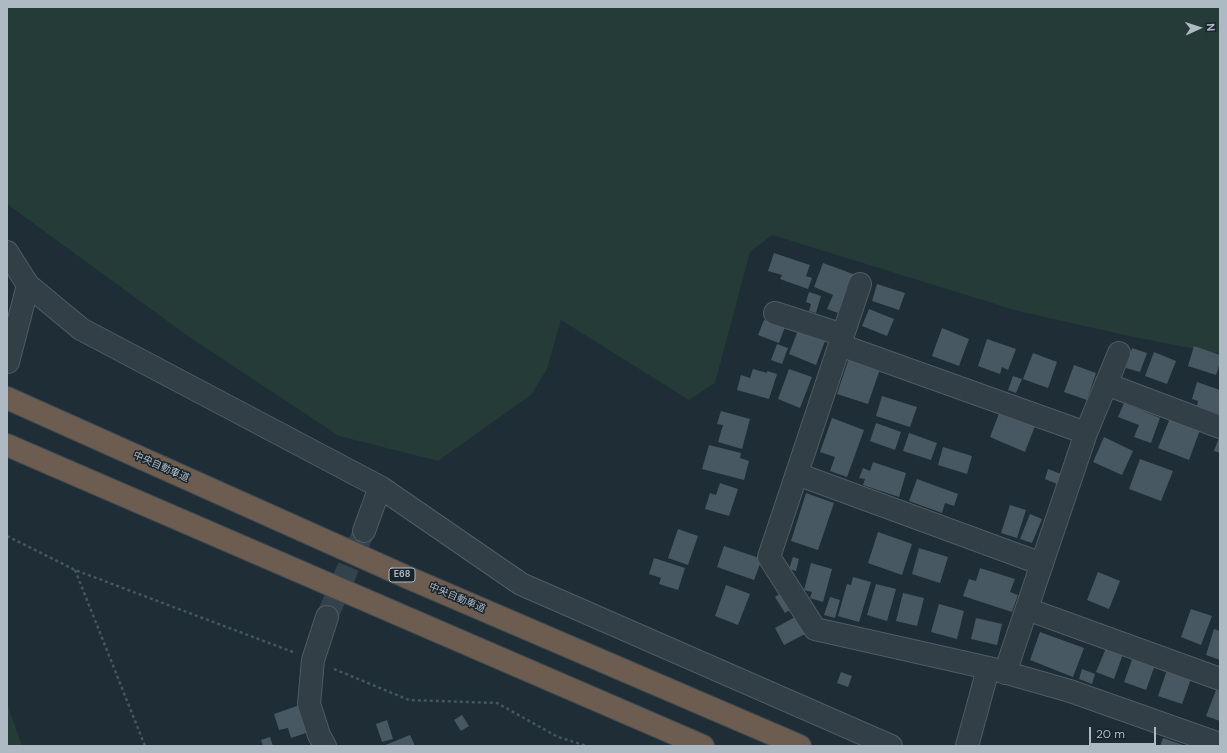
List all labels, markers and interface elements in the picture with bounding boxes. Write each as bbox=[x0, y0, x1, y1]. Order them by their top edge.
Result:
north arrow bbox=[1179, 8, 1219, 48]
text: N bbox=[1204, 23, 1218, 32]
street label: 中央自動車道 bbox=[131, 449, 191, 485]
road number: E68 bbox=[389, 568, 415, 582]
street label: 中央自動車道 bbox=[427, 581, 487, 615]
scale bar bbox=[1091, 719, 1158, 745]
text: 20 m bbox=[1096, 726, 1125, 742]

